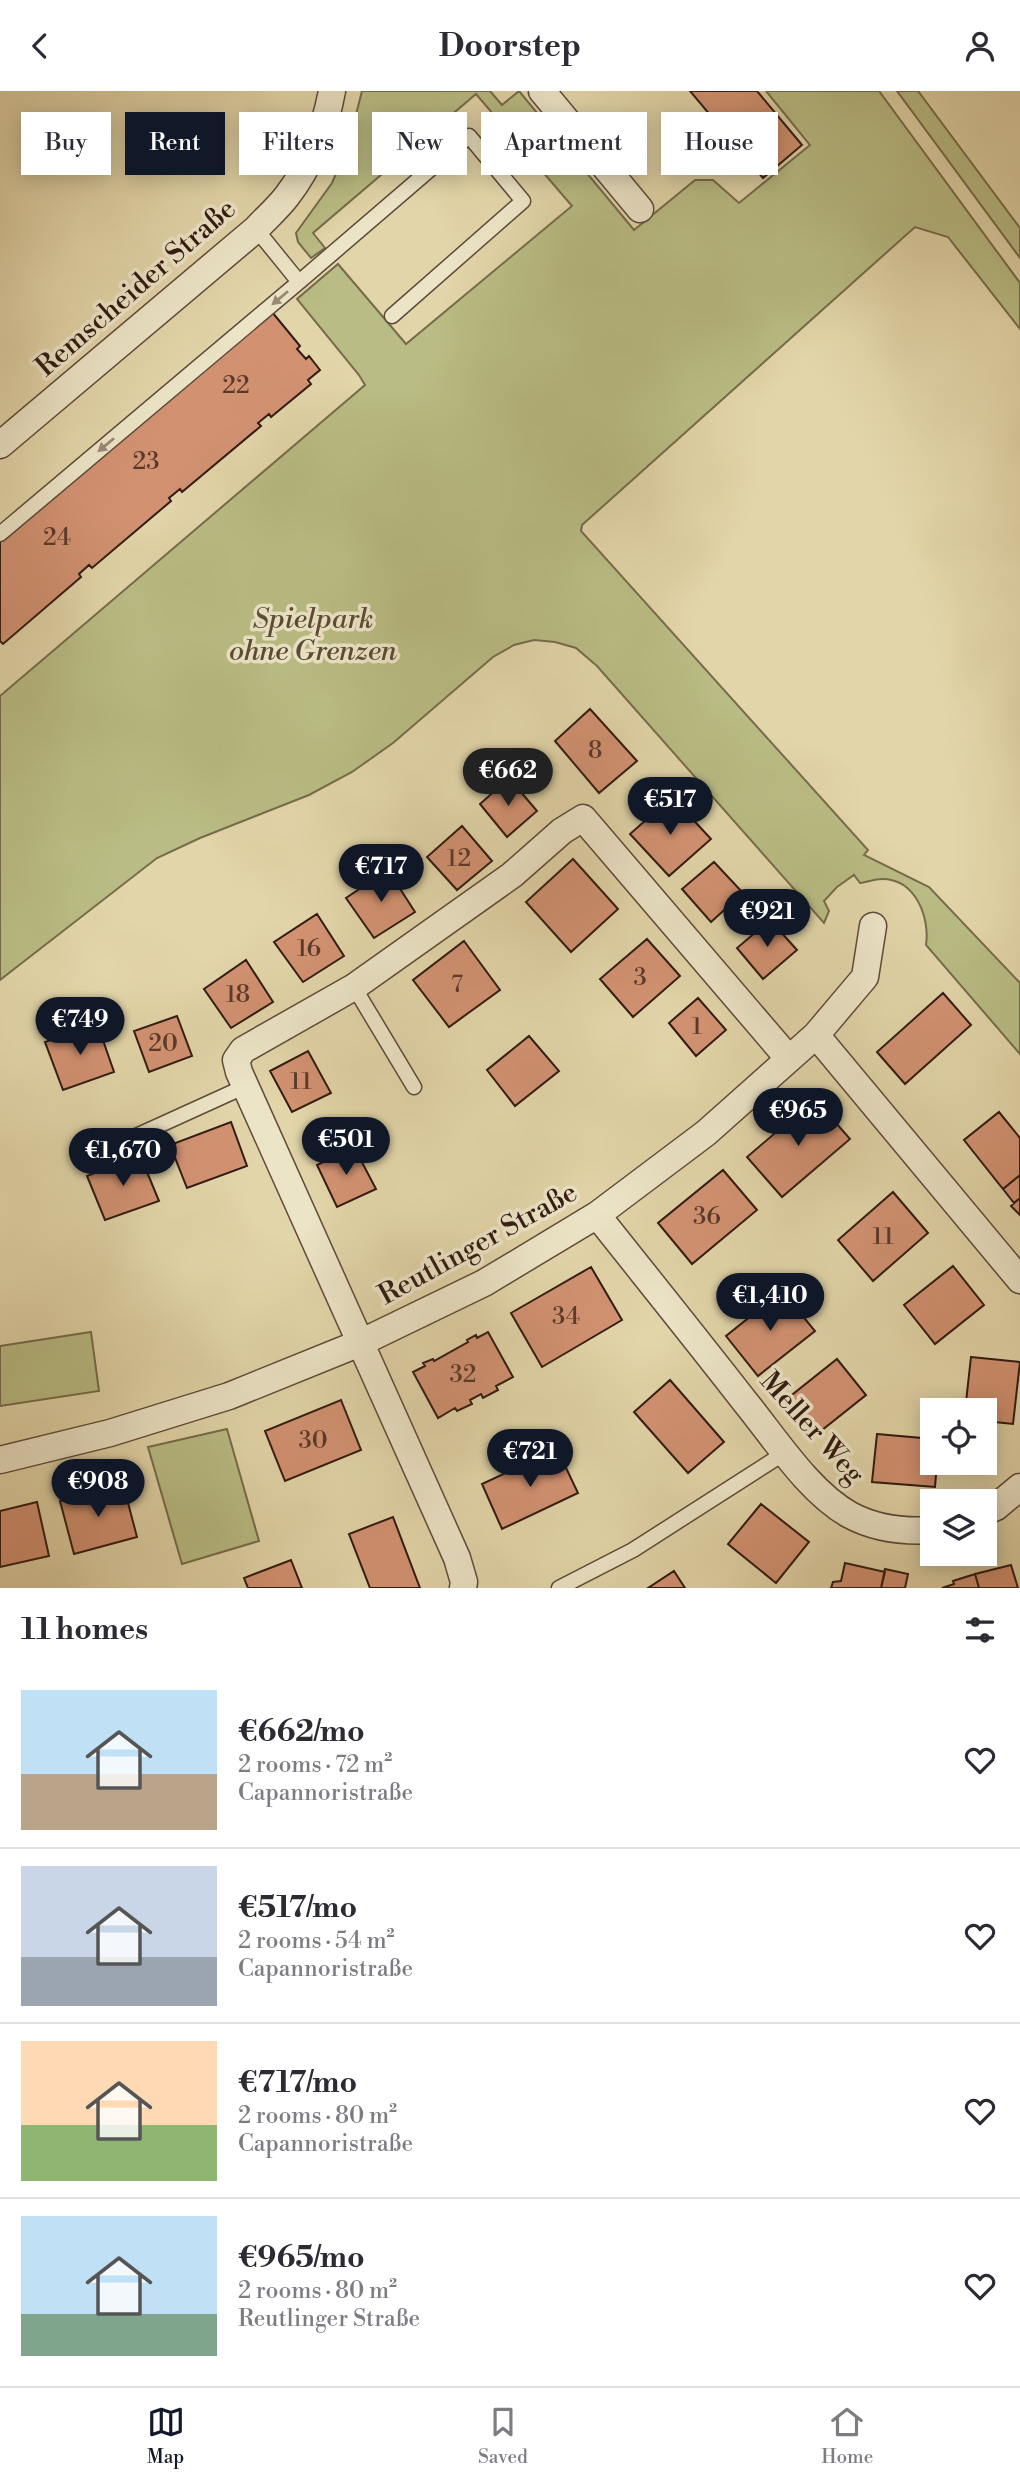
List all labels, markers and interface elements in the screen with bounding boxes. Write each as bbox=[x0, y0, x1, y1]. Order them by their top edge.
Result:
text: Doorstep bbox=[439, 26, 581, 66]
icon: back bbox=[21, 27, 59, 65]
icon: person bbox=[961, 27, 999, 65]
chip: Buy bbox=[21, 112, 111, 175]
chip: Rent bbox=[125, 112, 225, 175]
chip: Filters bbox=[239, 112, 358, 175]
chip: New bbox=[372, 112, 467, 175]
chip: Apartment bbox=[481, 112, 647, 175]
chip: House bbox=[661, 112, 778, 175]
street label: Remscheider Straße bbox=[29, 191, 243, 385]
one-way arrow bbox=[271, 290, 288, 305]
house number: 22 bbox=[222, 371, 250, 401]
one-way arrow bbox=[97, 437, 115, 453]
house number: 23 bbox=[133, 447, 159, 477]
house number: 24 bbox=[43, 523, 71, 553]
park label: Spielpark ohne Grenzen bbox=[229, 602, 397, 669]
house number: 8 bbox=[588, 736, 602, 766]
pin: €662 bbox=[467, 749, 549, 808]
text: €662 bbox=[479, 757, 537, 785]
pin: €517 bbox=[629, 777, 711, 837]
text: €517 bbox=[644, 786, 696, 814]
house number: 12 bbox=[447, 844, 471, 874]
pin: €717 bbox=[340, 845, 422, 904]
text: €717 bbox=[355, 853, 407, 881]
pin: €921 bbox=[726, 889, 808, 949]
text: €921 bbox=[739, 898, 795, 926]
house number: 16 bbox=[297, 934, 321, 964]
house number: 3 bbox=[633, 963, 647, 993]
house number: 7 bbox=[451, 970, 463, 1000]
house number: 18 bbox=[226, 980, 250, 1010]
pin: €749 bbox=[39, 997, 121, 1057]
text: €749 bbox=[52, 1006, 108, 1034]
house number: 1 bbox=[692, 1012, 703, 1042]
house number: 20 bbox=[148, 1029, 178, 1059]
house number: 11 bbox=[290, 1067, 312, 1097]
pin: €965 bbox=[757, 1089, 839, 1148]
text: €965 bbox=[769, 1097, 827, 1125]
pin: €501 bbox=[305, 1117, 387, 1177]
text: €501 bbox=[318, 1126, 374, 1154]
pin: €1,670 bbox=[66, 1129, 180, 1188]
text: €1,670 bbox=[85, 1137, 161, 1165]
street label: Reutlinger Straße bbox=[372, 1175, 584, 1313]
house number: 36 bbox=[693, 1202, 721, 1232]
house number: 11 bbox=[872, 1222, 894, 1252]
pin: €1,410 bbox=[713, 1273, 827, 1333]
text: €1,410 bbox=[732, 1282, 808, 1310]
house number: 34 bbox=[552, 1302, 580, 1332]
house number: 32 bbox=[450, 1360, 476, 1390]
street label: Meller Weg bbox=[752, 1364, 872, 1492]
map controls bbox=[920, 1398, 997, 1566]
button: locate bbox=[920, 1398, 997, 1475]
house number: 30 bbox=[298, 1426, 328, 1456]
pin: €721 bbox=[489, 1429, 571, 1489]
text: €721 bbox=[503, 1438, 557, 1466]
pin: €908 bbox=[57, 1459, 139, 1519]
text: €908 bbox=[68, 1468, 128, 1496]
button: layers bbox=[920, 1489, 997, 1566]
text: 11 homes bbox=[21, 1611, 148, 1649]
icon: filters bbox=[961, 1611, 999, 1649]
text: €662/mo bbox=[238, 1713, 365, 1751]
icon: home bbox=[77, 1718, 161, 1802]
icon: heart bbox=[961, 1741, 999, 1779]
text: 2 rooms · 72 m² bbox=[238, 1751, 392, 1779]
text: Capannoristraße bbox=[238, 1779, 413, 1807]
text: €517/mo bbox=[238, 1889, 357, 1927]
icon: home bbox=[77, 1894, 161, 1978]
icon: heart bbox=[961, 1917, 999, 1955]
text: 2 rooms · 54 m² bbox=[238, 1927, 395, 1955]
text: Capannoristraße bbox=[238, 1955, 413, 1983]
text: €717/mo bbox=[238, 2064, 357, 2102]
icon: home bbox=[77, 2069, 161, 2153]
icon: heart bbox=[961, 2092, 999, 2130]
text: 2 rooms · 80 m² bbox=[238, 2102, 397, 2130]
text: Capannoristraße bbox=[238, 2130, 413, 2158]
text: €965/mo bbox=[238, 2239, 365, 2277]
icon: home bbox=[77, 2244, 161, 2328]
icon: heart bbox=[961, 2267, 999, 2305]
text: 2 rooms · 80 m² bbox=[238, 2277, 397, 2305]
text: Reutlinger Straße bbox=[238, 2305, 420, 2333]
tab: Map bbox=[147, 2403, 185, 2469]
tab: Saved bbox=[478, 2403, 528, 2469]
tab: Home bbox=[821, 2403, 873, 2469]

